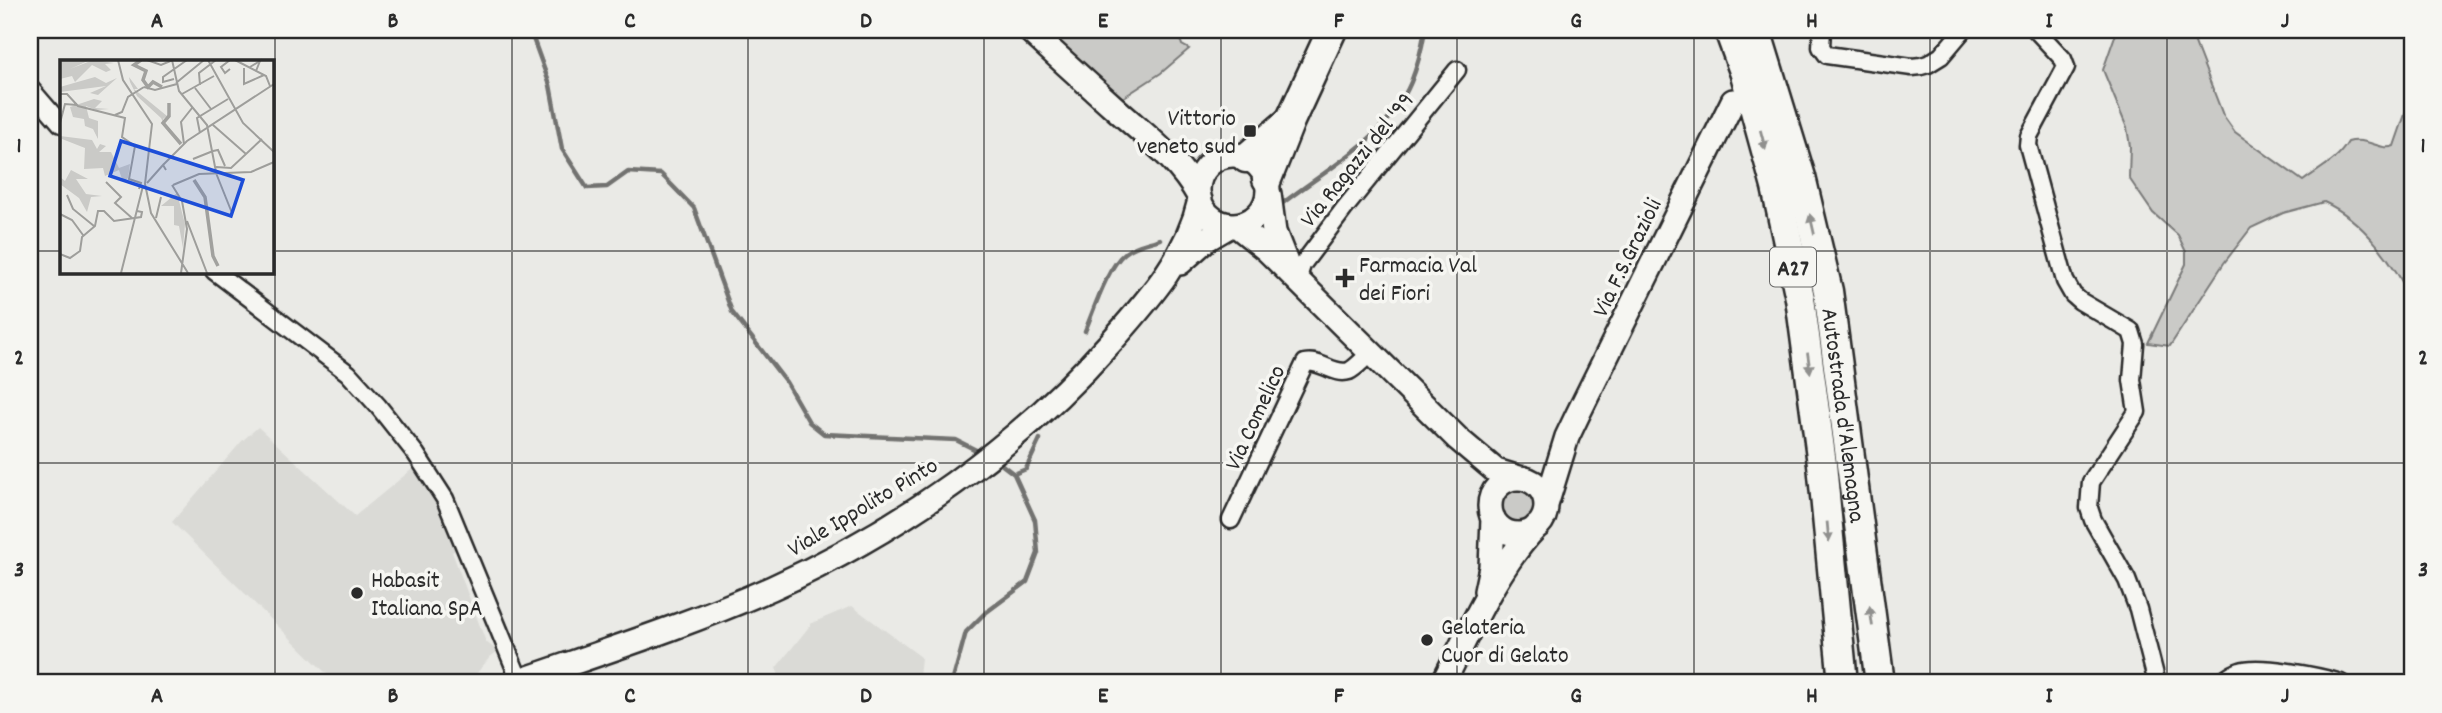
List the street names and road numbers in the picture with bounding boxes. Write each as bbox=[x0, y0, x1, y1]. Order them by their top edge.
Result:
street label: Via Ragazzi del '99 bbox=[1293, 86, 1424, 236]
street label: Via F.S.Grazioli bbox=[1585, 193, 1672, 324]
road number: A27 bbox=[1770, 248, 1816, 286]
street label: Autostrada d'Alemagna bbox=[1810, 306, 1873, 526]
street label: Via Comelico bbox=[1217, 360, 1296, 477]
street label: Viale Ippolito Pinto bbox=[782, 450, 945, 567]

